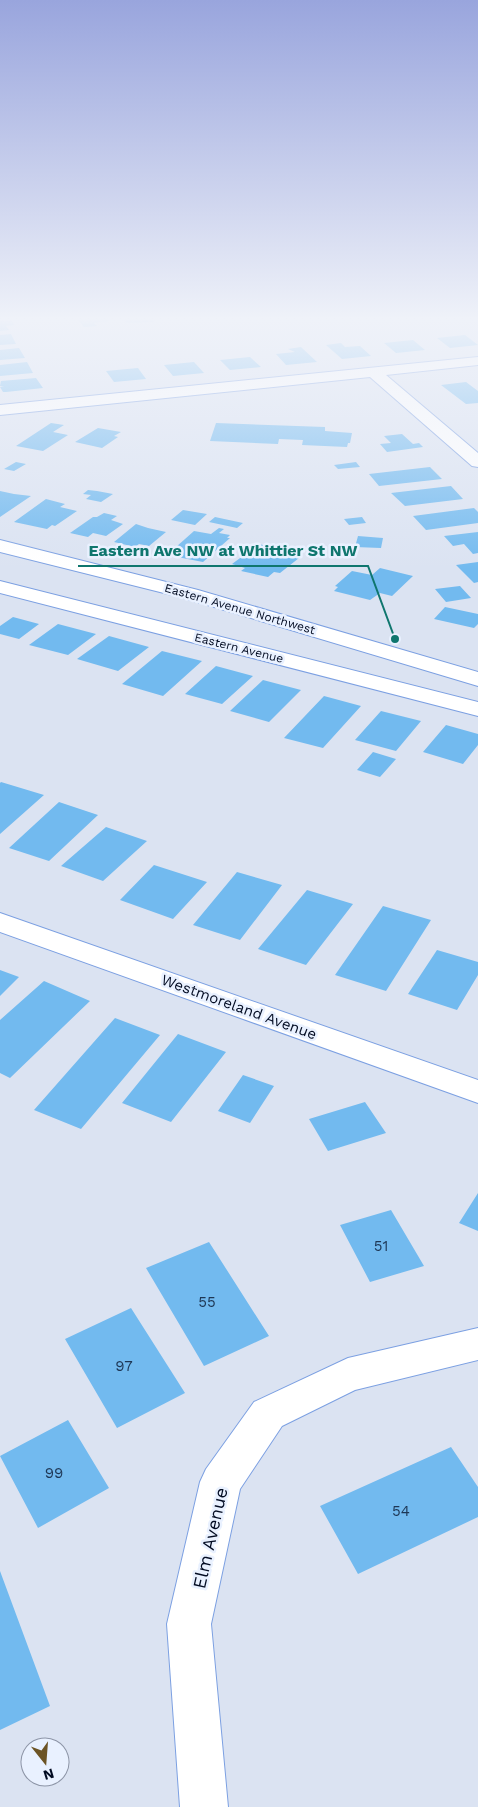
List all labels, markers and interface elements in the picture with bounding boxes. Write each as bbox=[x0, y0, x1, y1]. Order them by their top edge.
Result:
callout: Eastern Ave NW at Whittier St NW bbox=[78, 535, 368, 566]
text: Eastern Ave NW at Whittier St NW bbox=[89, 541, 358, 560]
street label: Eastern Avenue Northwest bbox=[163, 581, 317, 637]
street label: Eastern Avenue bbox=[193, 630, 285, 666]
street label: Westmoreland Avenue bbox=[159, 971, 319, 1043]
house number: 51 bbox=[374, 1237, 388, 1255]
house number: 55 bbox=[198, 1293, 216, 1311]
house number: 97 bbox=[115, 1357, 133, 1375]
house number: 99 bbox=[45, 1464, 63, 1482]
street label: Elm Avenue bbox=[188, 1485, 232, 1591]
house number: 54 bbox=[392, 1502, 410, 1520]
north arrow bbox=[20, 1737, 70, 1787]
text: N bbox=[42, 1765, 56, 1784]

